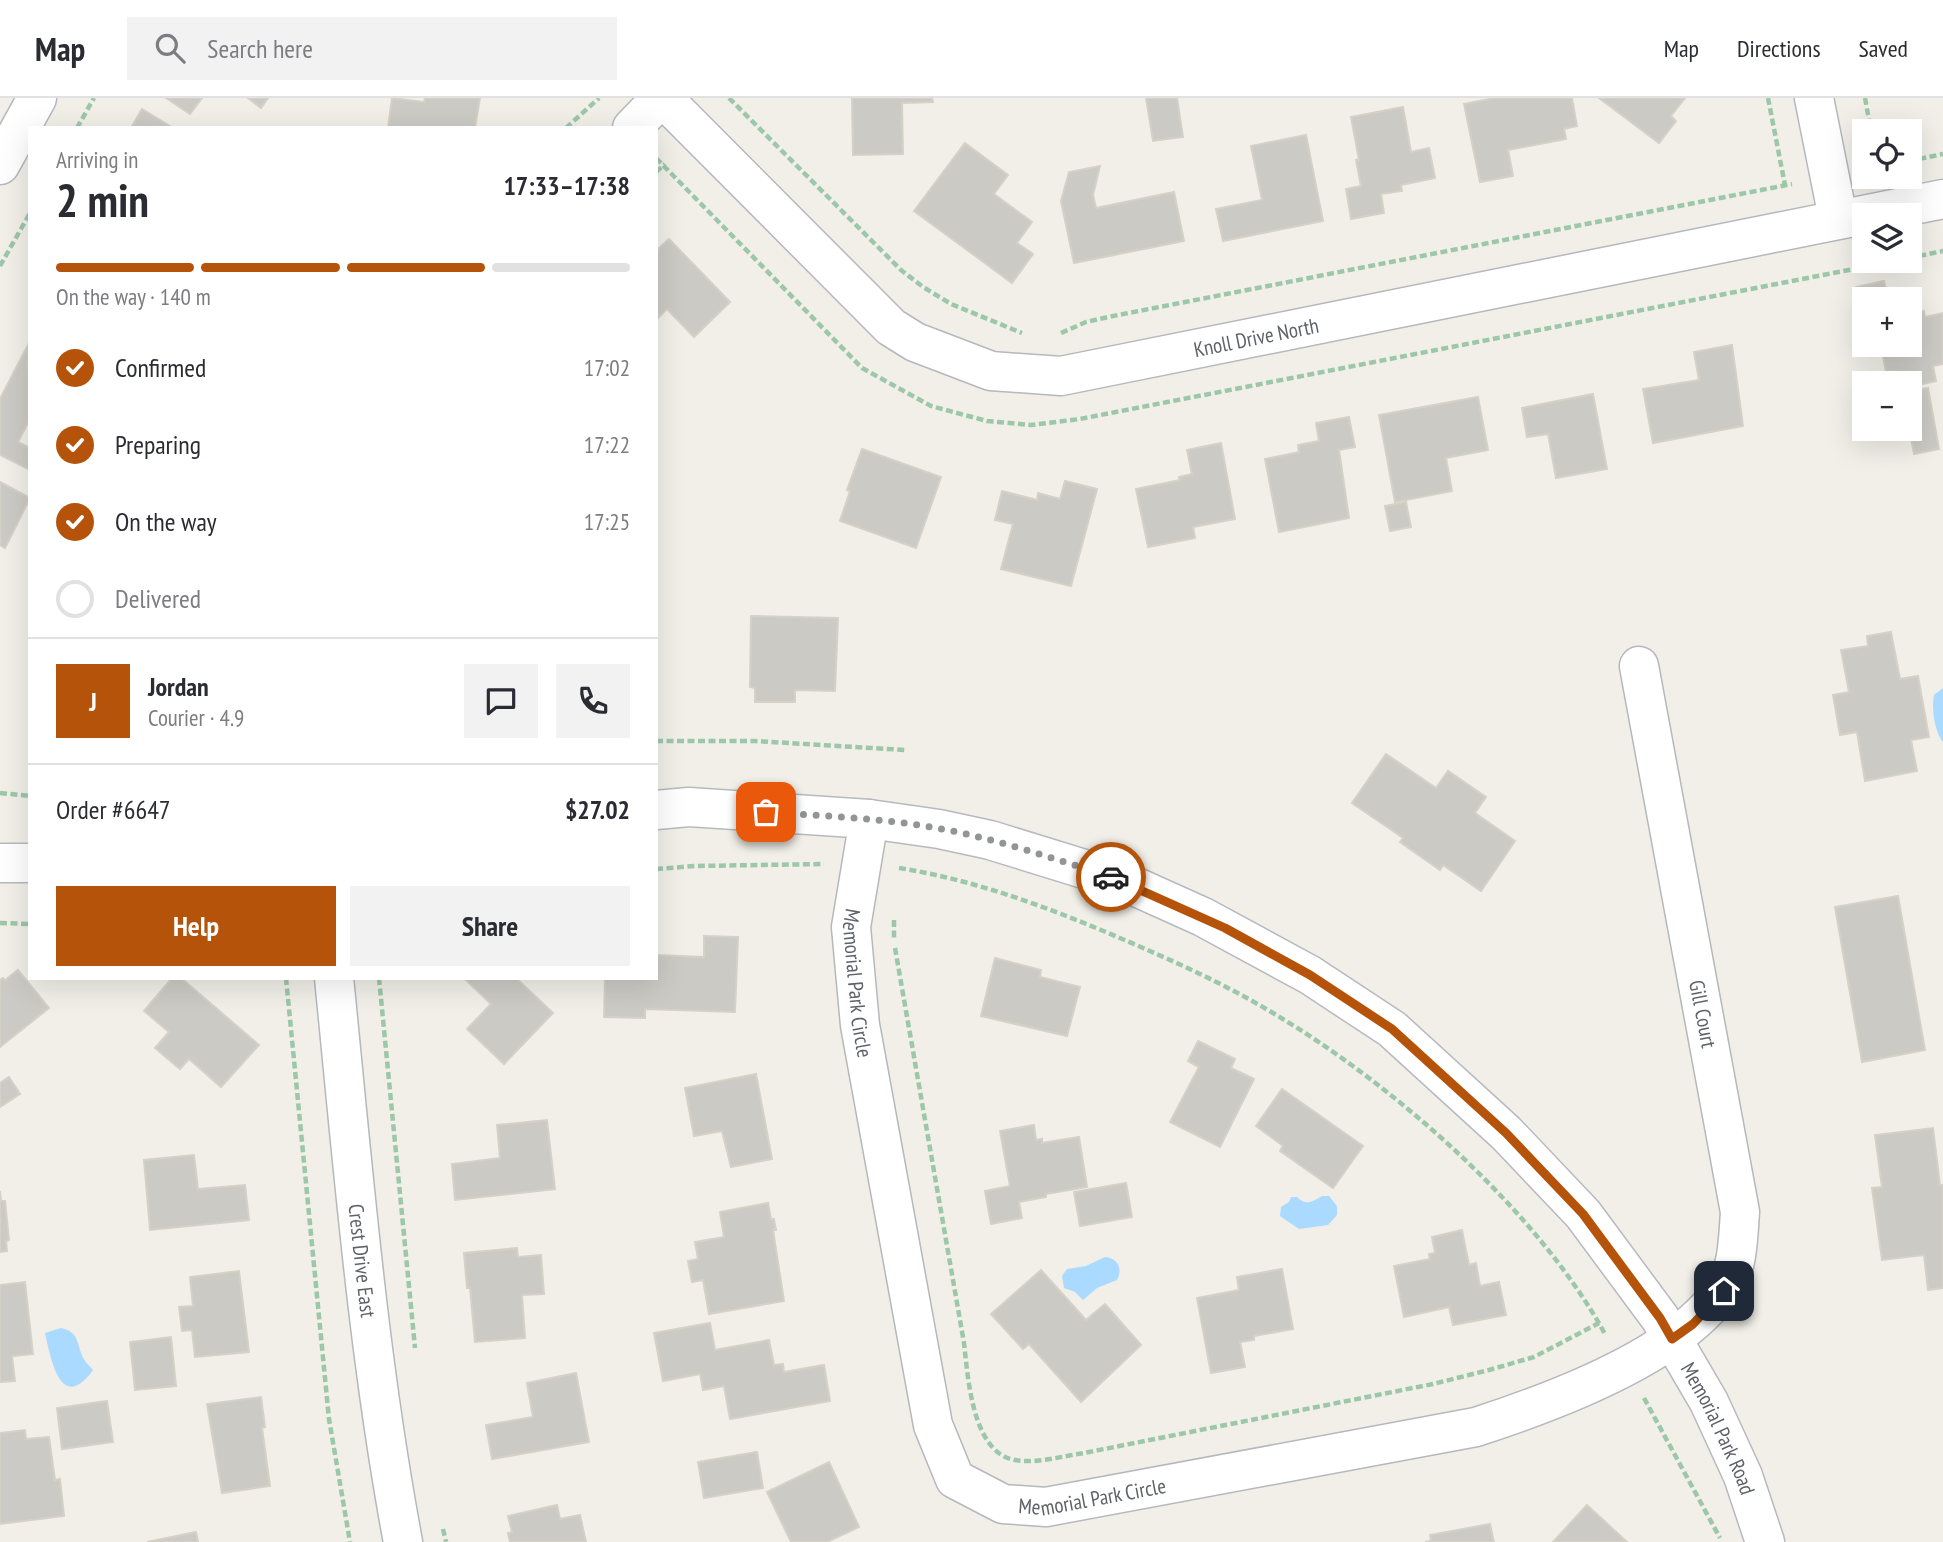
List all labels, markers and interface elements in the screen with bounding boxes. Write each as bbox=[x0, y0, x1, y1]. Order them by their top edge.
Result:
search box bbox=[127, 17, 617, 80]
text: Map bbox=[35, 27, 85, 70]
icon: search bbox=[151, 29, 189, 67]
text: Search here bbox=[207, 32, 313, 65]
text: Map bbox=[1664, 33, 1699, 64]
text: Directions bbox=[1737, 33, 1821, 64]
text: Saved bbox=[1859, 33, 1908, 64]
map controls bbox=[1852, 119, 1922, 441]
button: locate bbox=[1852, 119, 1922, 189]
text: Arriving in bbox=[56, 145, 138, 174]
text: 17:33–17:38 bbox=[503, 169, 630, 202]
text: 2 min bbox=[56, 170, 149, 230]
button: layers bbox=[1852, 203, 1922, 273]
text: On the way · 140 m bbox=[56, 282, 211, 311]
button: + bbox=[1852, 287, 1922, 357]
street label: Knoll Drive North bbox=[1191, 311, 1321, 363]
icon: check bbox=[56, 349, 94, 387]
text: Confirmed bbox=[115, 351, 206, 384]
text: 17:02 bbox=[584, 353, 630, 382]
button: − bbox=[1852, 371, 1922, 441]
icon: check bbox=[56, 426, 94, 464]
text: Preparing bbox=[115, 428, 201, 461]
text: 17:22 bbox=[584, 430, 630, 459]
icon: check bbox=[56, 503, 94, 541]
text: On the way bbox=[115, 505, 217, 538]
text: 17:25 bbox=[584, 507, 630, 536]
text: Delivered bbox=[115, 582, 201, 615]
button: chat bbox=[464, 664, 538, 738]
button: phone bbox=[556, 664, 630, 738]
text: Jordan bbox=[148, 670, 209, 703]
text: J bbox=[89, 685, 97, 718]
text: Courier · 4.9 bbox=[148, 703, 244, 732]
pin bbox=[736, 782, 796, 842]
text: Order #6647 bbox=[56, 793, 171, 826]
text: $27.02 bbox=[565, 793, 630, 826]
icon: bag bbox=[747, 793, 785, 831]
courier bbox=[1076, 842, 1146, 912]
icon: car bbox=[1092, 858, 1130, 896]
button: Help bbox=[56, 886, 336, 966]
button: Share bbox=[350, 886, 630, 966]
street label: Memorial Park Circle bbox=[837, 907, 879, 1060]
street label: Gill Court bbox=[1683, 978, 1723, 1050]
street label: Crest Drive East bbox=[343, 1202, 382, 1319]
pin bbox=[1694, 1261, 1754, 1321]
icon: home bbox=[1705, 1272, 1743, 1310]
street label: Memorial Park Road bbox=[1675, 1357, 1762, 1498]
street label: Memorial Park Circle bbox=[1018, 1471, 1168, 1521]

